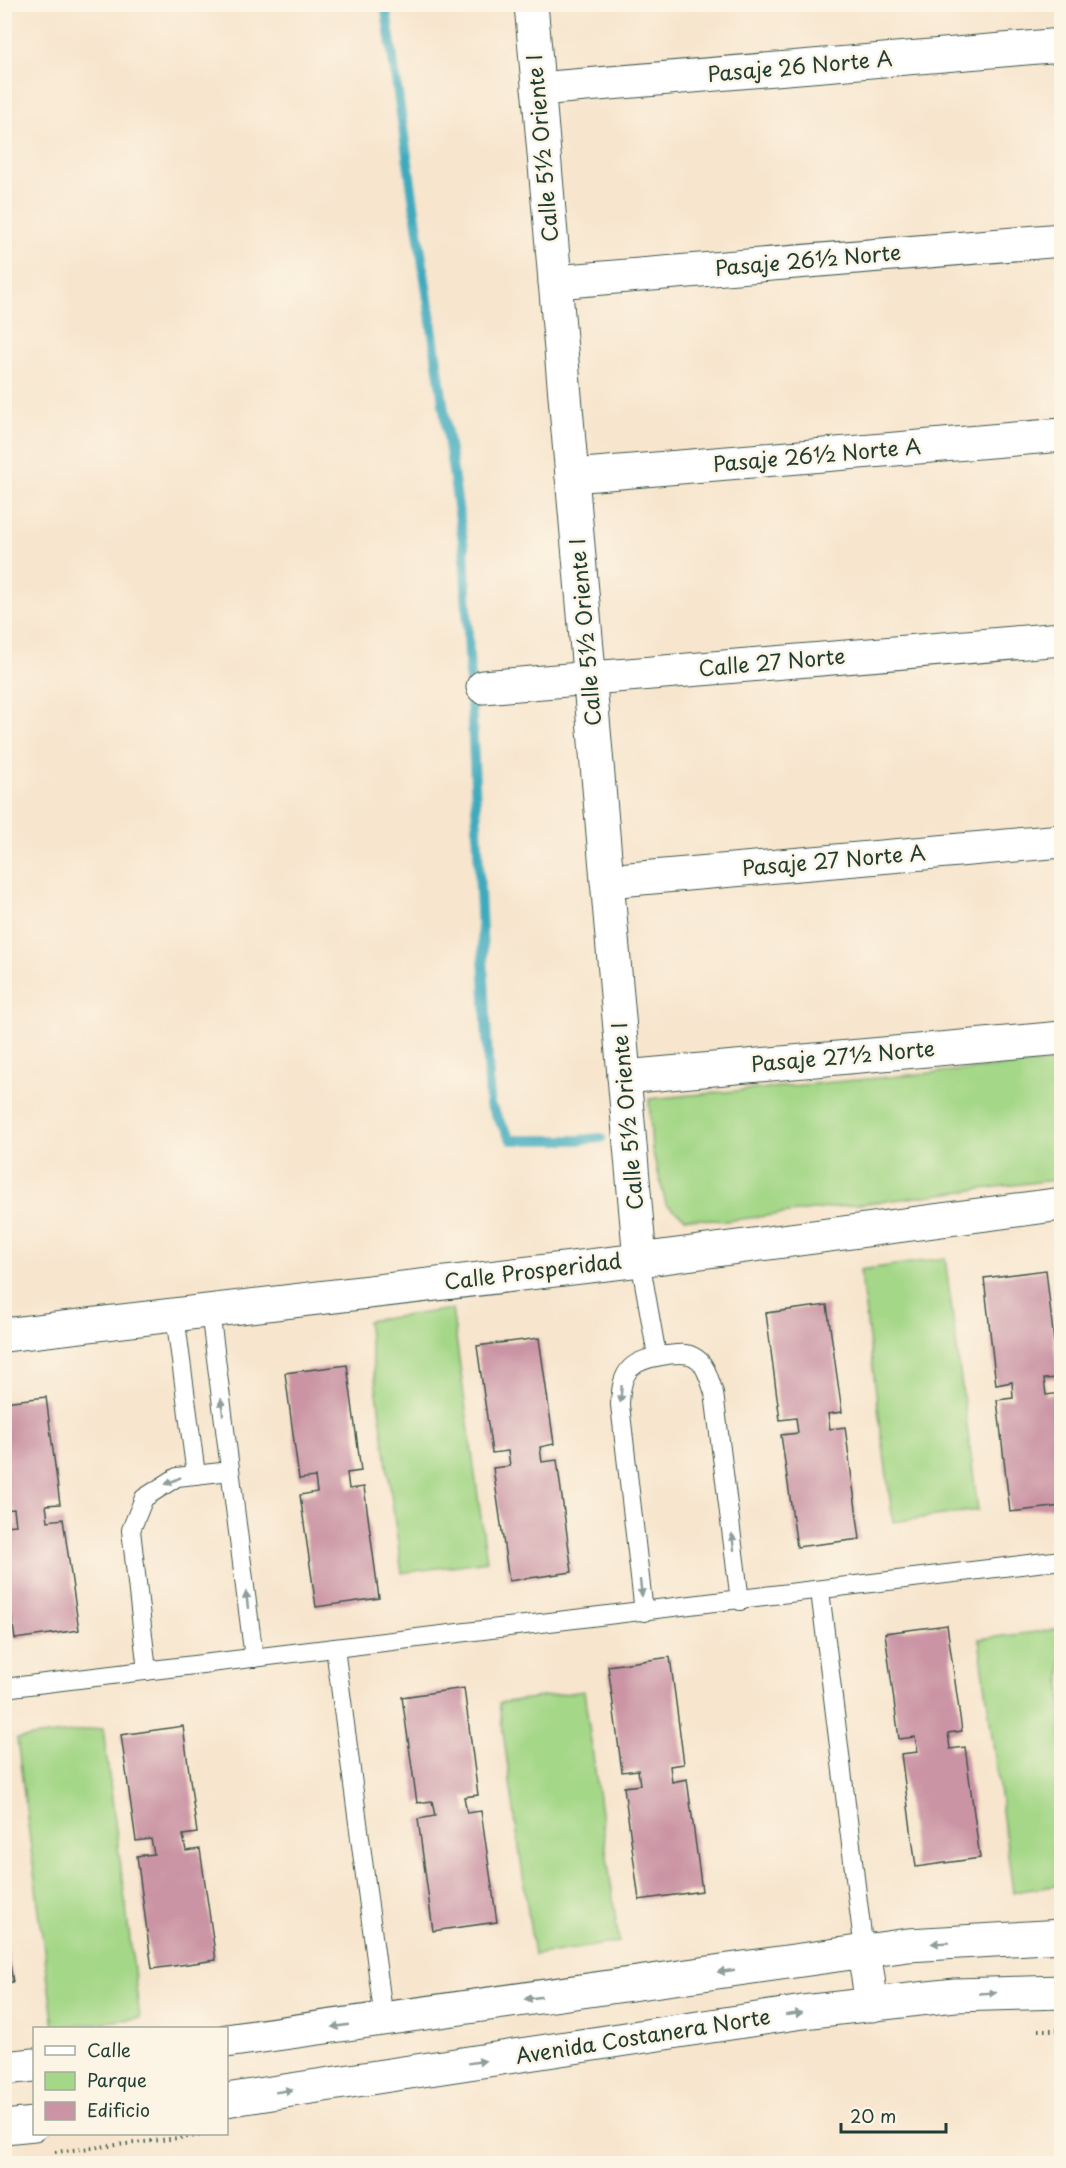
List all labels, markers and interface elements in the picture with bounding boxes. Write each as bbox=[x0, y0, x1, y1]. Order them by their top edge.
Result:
street label: Pasaje 26 Norte A bbox=[706, 41, 894, 89]
street label: Calle 5½ Oriente I bbox=[517, 53, 565, 243]
street label: Pasaje 26½ Norte bbox=[713, 235, 902, 283]
street label: Pasaje 26½ Norte A bbox=[711, 429, 922, 479]
street label: Calle 5½ Oriente I bbox=[560, 537, 608, 727]
street label: Calle 27 Norte bbox=[697, 639, 846, 683]
street label: Pasaje 27 Norte A bbox=[741, 835, 927, 883]
street label: Calle 5½ Oriente I bbox=[602, 1021, 650, 1211]
street label: Pasaje 27½ Norte bbox=[750, 1031, 936, 1079]
street label: Calle Prosperidad bbox=[442, 1243, 623, 1297]
one-way arrow bbox=[616, 1385, 626, 1404]
one-way arrow bbox=[218, 1397, 227, 1416]
one-way arrow bbox=[165, 1476, 182, 1485]
one-way arrow bbox=[728, 1533, 737, 1552]
one-way arrow bbox=[636, 1578, 646, 1597]
one-way arrow bbox=[242, 1590, 251, 1609]
one-way arrow bbox=[931, 1939, 950, 1948]
one-way arrow bbox=[716, 1966, 735, 1975]
one-way arrow bbox=[979, 1989, 998, 1998]
one-way arrow bbox=[523, 1994, 542, 2003]
street label: Avenida Costanera Norte bbox=[513, 1999, 772, 2071]
one-way arrow bbox=[785, 2009, 804, 2018]
one-way arrow bbox=[330, 2021, 349, 2030]
legend bbox=[33, 2027, 228, 2135]
text: Calle bbox=[87, 2036, 131, 2063]
one-way arrow bbox=[468, 2057, 487, 2066]
text: Parque bbox=[87, 2066, 147, 2093]
one-way arrow bbox=[275, 2087, 294, 2096]
text: Edificio bbox=[87, 2096, 150, 2123]
scale bar bbox=[841, 2096, 946, 2134]
text: 20 m bbox=[850, 2102, 896, 2129]

